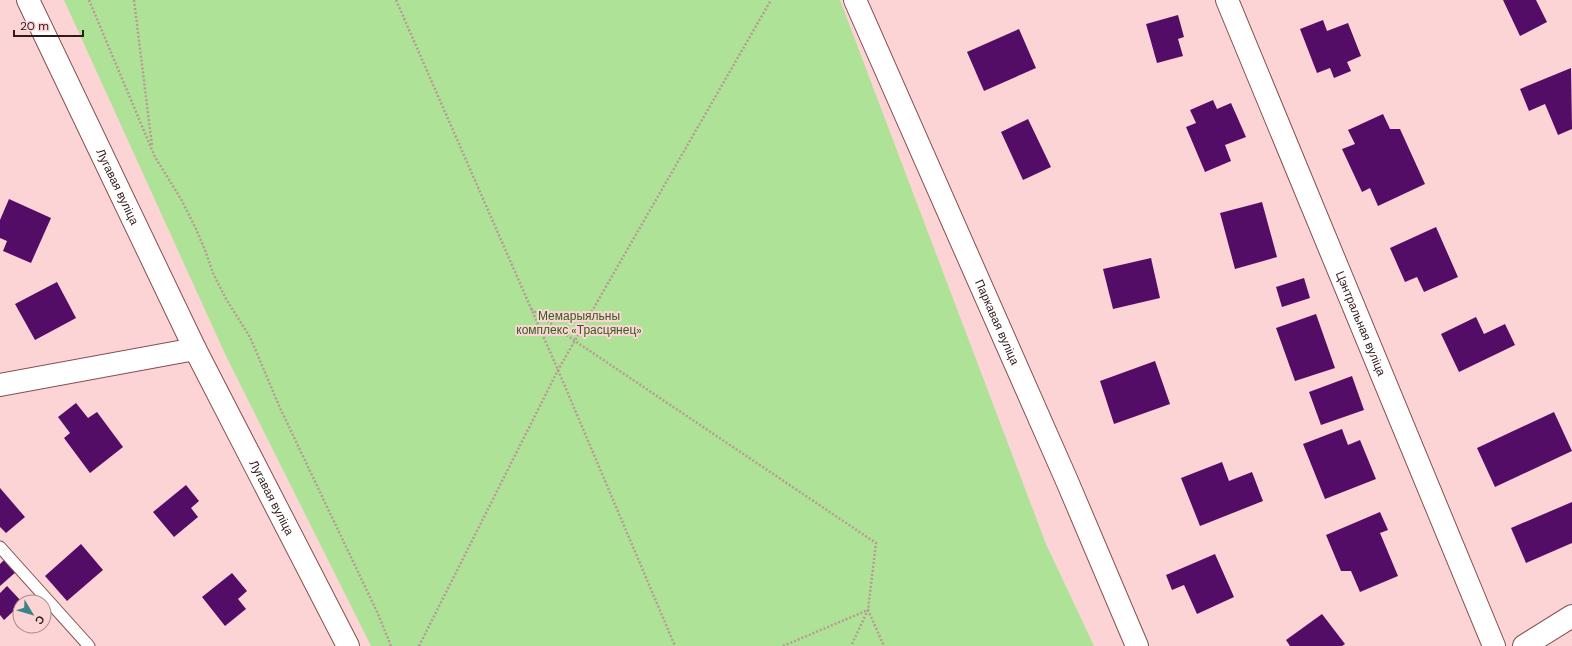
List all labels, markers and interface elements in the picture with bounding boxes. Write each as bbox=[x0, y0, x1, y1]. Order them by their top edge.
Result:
scale bar bbox=[14, 12, 83, 38]
text: 20 m bbox=[20, 18, 49, 34]
street label: Лугавая вуліца bbox=[92, 146, 143, 228]
street label: Цэнтральная вуліца bbox=[1332, 269, 1390, 379]
street label: Паркавая вуліца bbox=[971, 277, 1023, 368]
park label: Мемарыяльны комплекс «Трасцянец» bbox=[516, 308, 642, 338]
street label: Лугавая вуліца bbox=[246, 457, 298, 538]
north arrow bbox=[12, 594, 52, 634]
text: С bbox=[32, 613, 48, 628]

